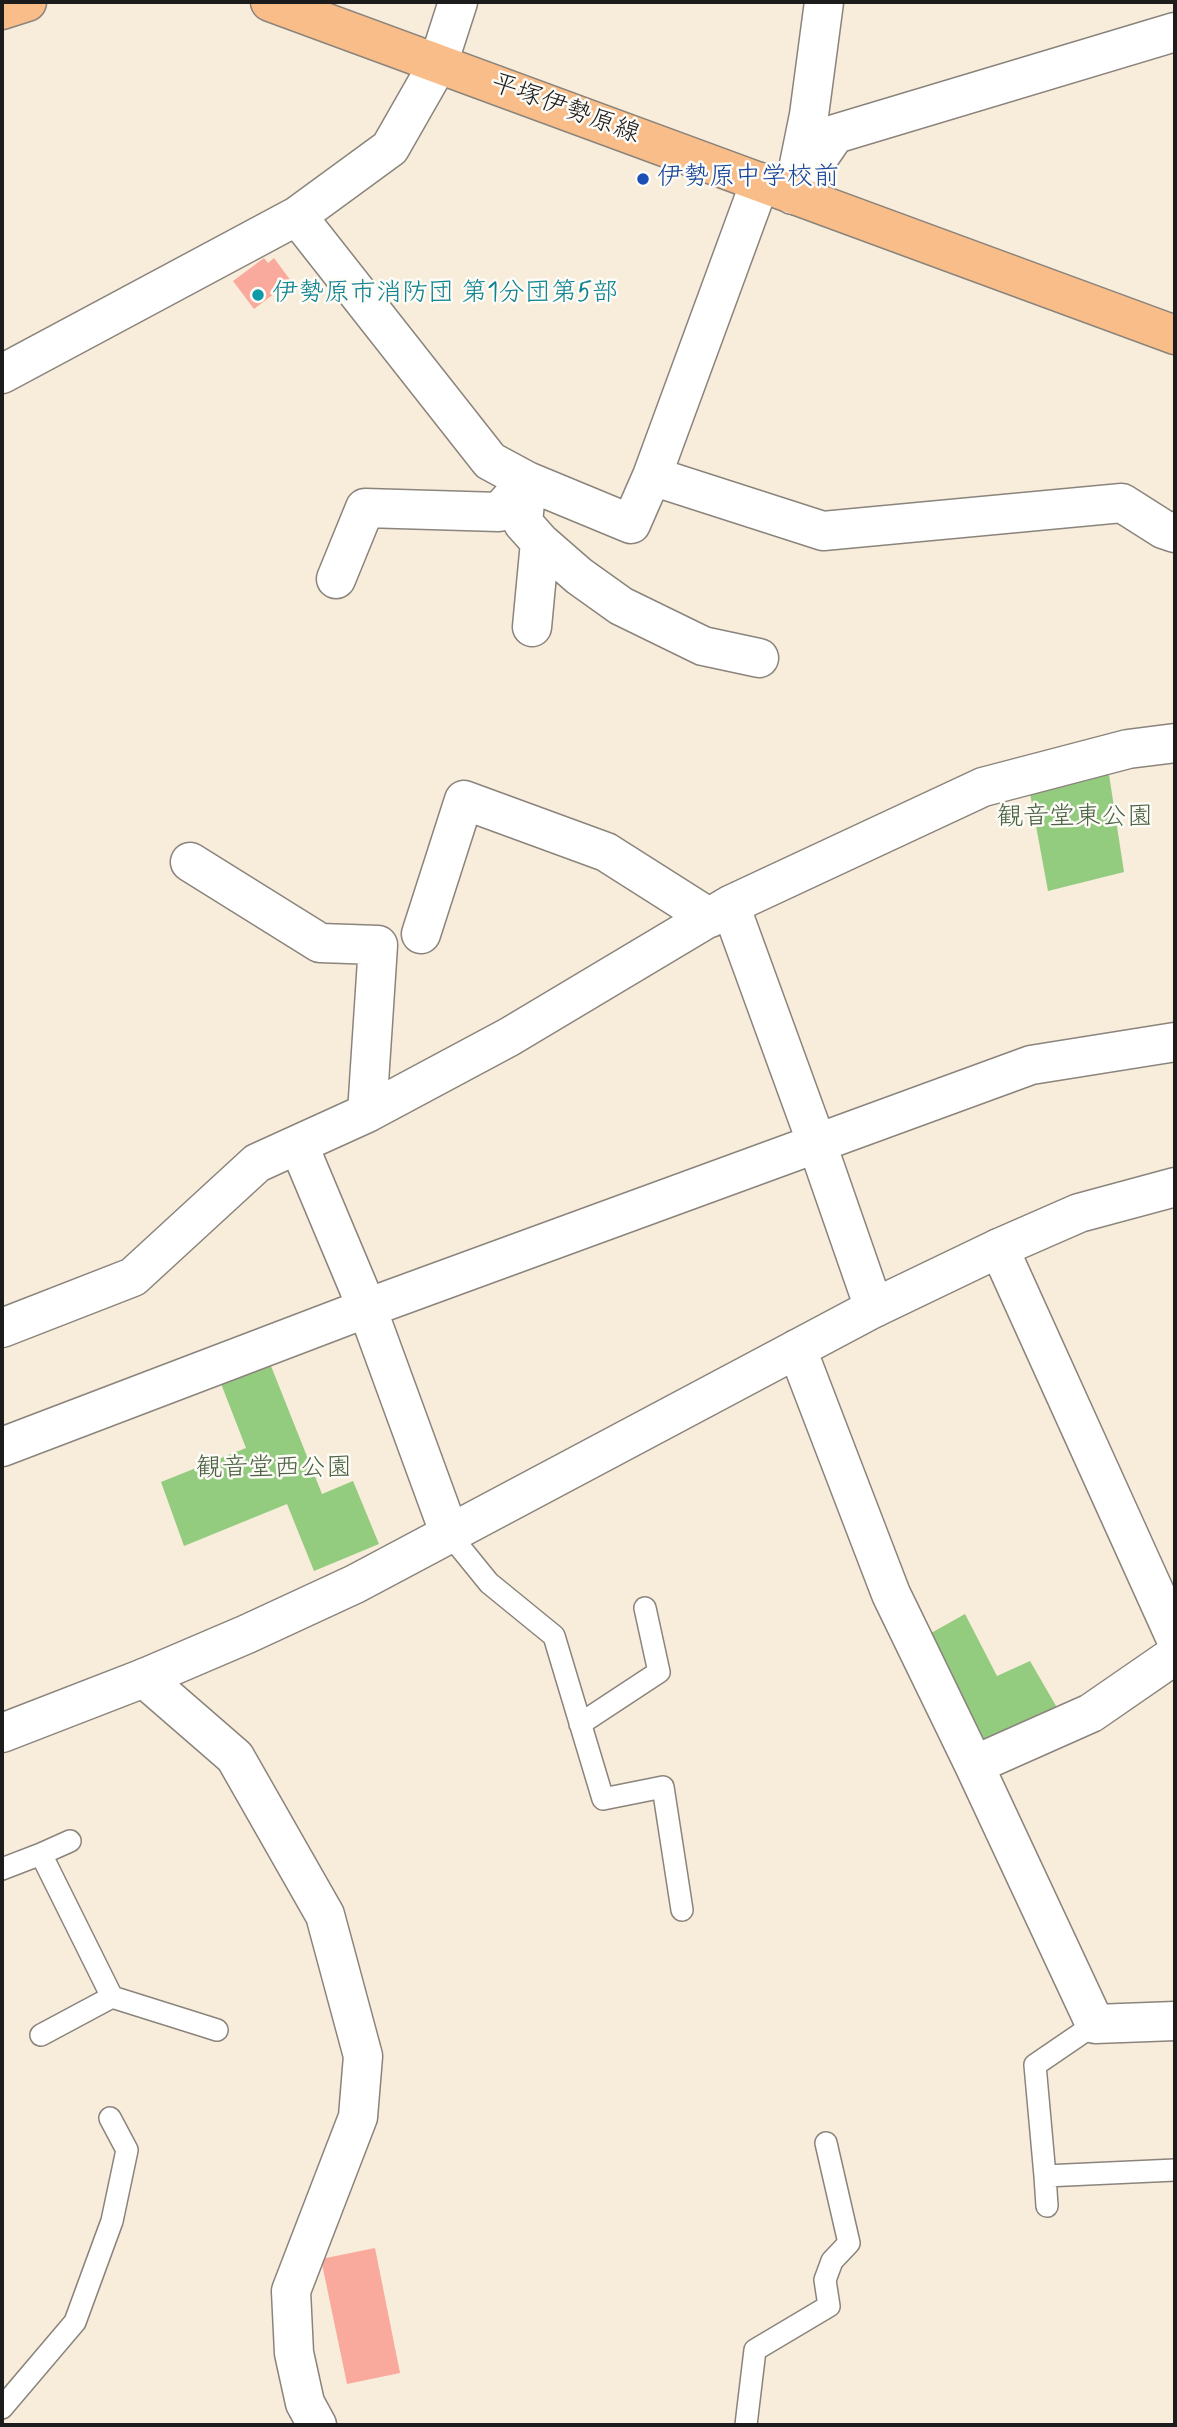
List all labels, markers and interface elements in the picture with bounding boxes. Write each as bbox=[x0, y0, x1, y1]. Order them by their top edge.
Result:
street label: 平塚伊勢原線 bbox=[486, 69, 644, 151]
place label: 伊勢原中学校前 bbox=[657, 163, 839, 195]
marker: 伊勢原中学校前 bbox=[635, 171, 651, 187]
place label: 伊勢原市消防団 第1分団第5部 bbox=[272, 279, 618, 311]
marker: 伊勢原市消防団 第1分団第5部 bbox=[250, 287, 266, 303]
park label: 観音堂東公園 bbox=[997, 803, 1153, 835]
park label: 観音堂西公園 bbox=[196, 1454, 352, 1486]

